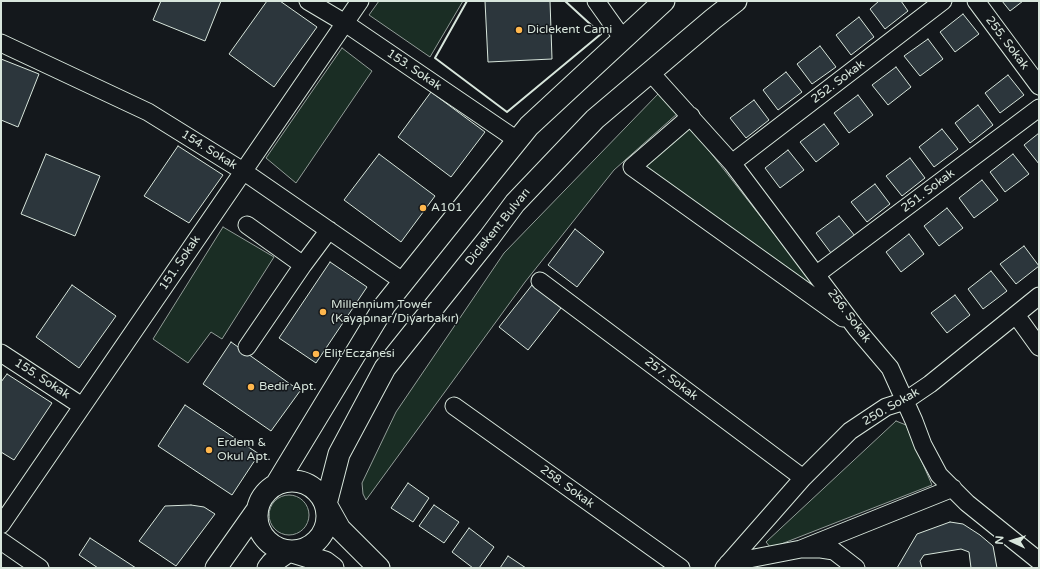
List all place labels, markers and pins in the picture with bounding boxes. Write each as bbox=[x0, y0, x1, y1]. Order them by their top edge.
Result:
place label: Diclekent Cami bbox=[527, 23, 612, 37]
marker: Diclekent Cami bbox=[514, 25, 524, 35]
place label: A101 bbox=[431, 201, 463, 215]
marker: A101 bbox=[418, 203, 428, 213]
place label: Millennium Tower (Kayapınar/Diyarbakır) bbox=[331, 298, 459, 326]
marker: Millennium Tower (Kayapınar/Diyarbakır) bbox=[318, 307, 328, 317]
place label: Elit Eczanesi bbox=[324, 347, 395, 361]
marker: Elit Eczanesi bbox=[311, 349, 321, 359]
place label: Bedir Apt. bbox=[259, 380, 316, 394]
marker: Bedir Apt. bbox=[246, 382, 256, 392]
place label: Erdem & Okul Apt. bbox=[217, 436, 271, 464]
marker: Erdem & Okul Apt. bbox=[204, 445, 214, 455]

